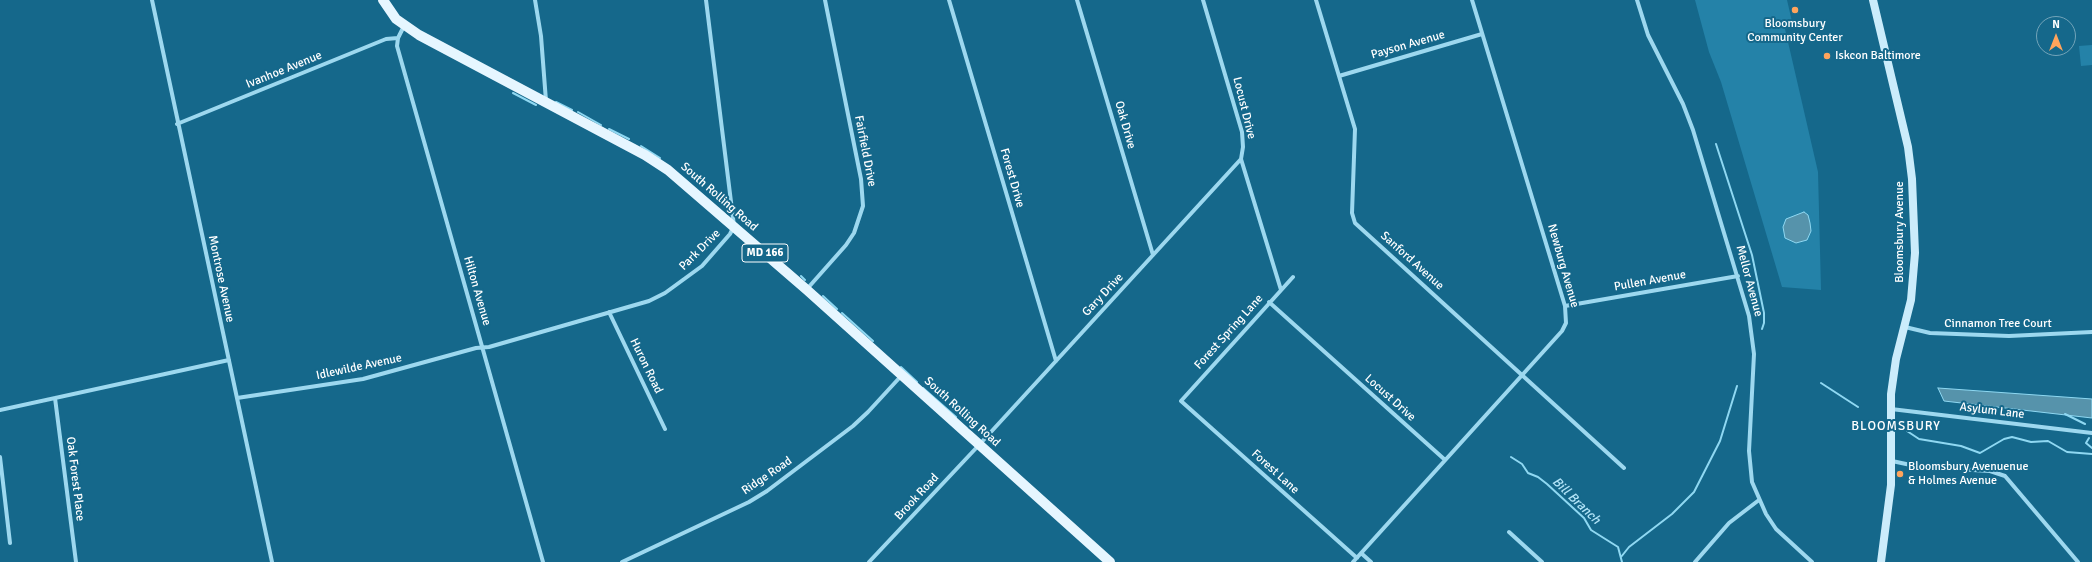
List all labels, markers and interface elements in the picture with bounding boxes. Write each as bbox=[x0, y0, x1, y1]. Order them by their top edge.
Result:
marker: Bloomsbury Community Center bbox=[1790, 5, 1800, 15]
north arrow bbox=[2036, 16, 2076, 56]
place label: Bloomsbury Community Center bbox=[1747, 17, 1843, 45]
text: N bbox=[2052, 18, 2060, 31]
street label: Payson Avenue bbox=[1369, 28, 1447, 62]
street label: Ivanhoe Avenue bbox=[244, 48, 324, 92]
place label: Iskcon Baltimore bbox=[1835, 49, 1921, 63]
marker: Iskcon Baltimore bbox=[1822, 51, 1832, 61]
street label: Locust Drive bbox=[1229, 76, 1259, 140]
street label: Oak Drive bbox=[1111, 99, 1139, 151]
street label: Fairfield Drive bbox=[851, 114, 879, 188]
street label: Forest Drive bbox=[997, 147, 1027, 209]
street label: South Rolling Road bbox=[678, 160, 760, 234]
street label: Bloomsbury Avenue bbox=[1893, 181, 1907, 283]
street label: Newburg Avenue bbox=[1544, 222, 1582, 310]
street label: Park Drive bbox=[676, 226, 724, 274]
street label: Sanford Avenue bbox=[1377, 229, 1447, 293]
street label: Montrose Avenue bbox=[205, 234, 237, 324]
road number: MD 166 bbox=[742, 244, 788, 262]
street label: Mellor Avenue bbox=[1733, 244, 1765, 318]
street label: Hilton Avenue bbox=[460, 255, 494, 327]
street label: Pullen Avenue bbox=[1613, 268, 1687, 294]
street label: Gary Drive bbox=[1079, 270, 1127, 320]
street label: Forest Spring Lane bbox=[1192, 292, 1266, 372]
street label: Cinnamon Tree Court bbox=[1944, 317, 2052, 331]
street label: Huron Road bbox=[626, 336, 666, 396]
street label: Idlewilde Avenue bbox=[315, 351, 403, 383]
street label: Locust Drive bbox=[1362, 371, 1418, 425]
street label: South Rolling Road bbox=[921, 374, 1003, 450]
street label: Asylum Lane bbox=[1959, 400, 2025, 422]
district label: BLOOMSBURY bbox=[1851, 419, 1941, 435]
street label: Oak Forest Place bbox=[63, 436, 87, 522]
street label: Forest Lane bbox=[1248, 447, 1302, 497]
street label: Ridge Road bbox=[739, 454, 795, 498]
place label: Bloomsbury Avenuenue & Holmes Avenue bbox=[1908, 460, 2028, 488]
marker: Bloomsbury Avenuenue & Holmes Avenue bbox=[1895, 469, 1905, 479]
street label: Brook Road bbox=[892, 471, 942, 523]
water label: Bill Branch bbox=[1549, 474, 1603, 528]

